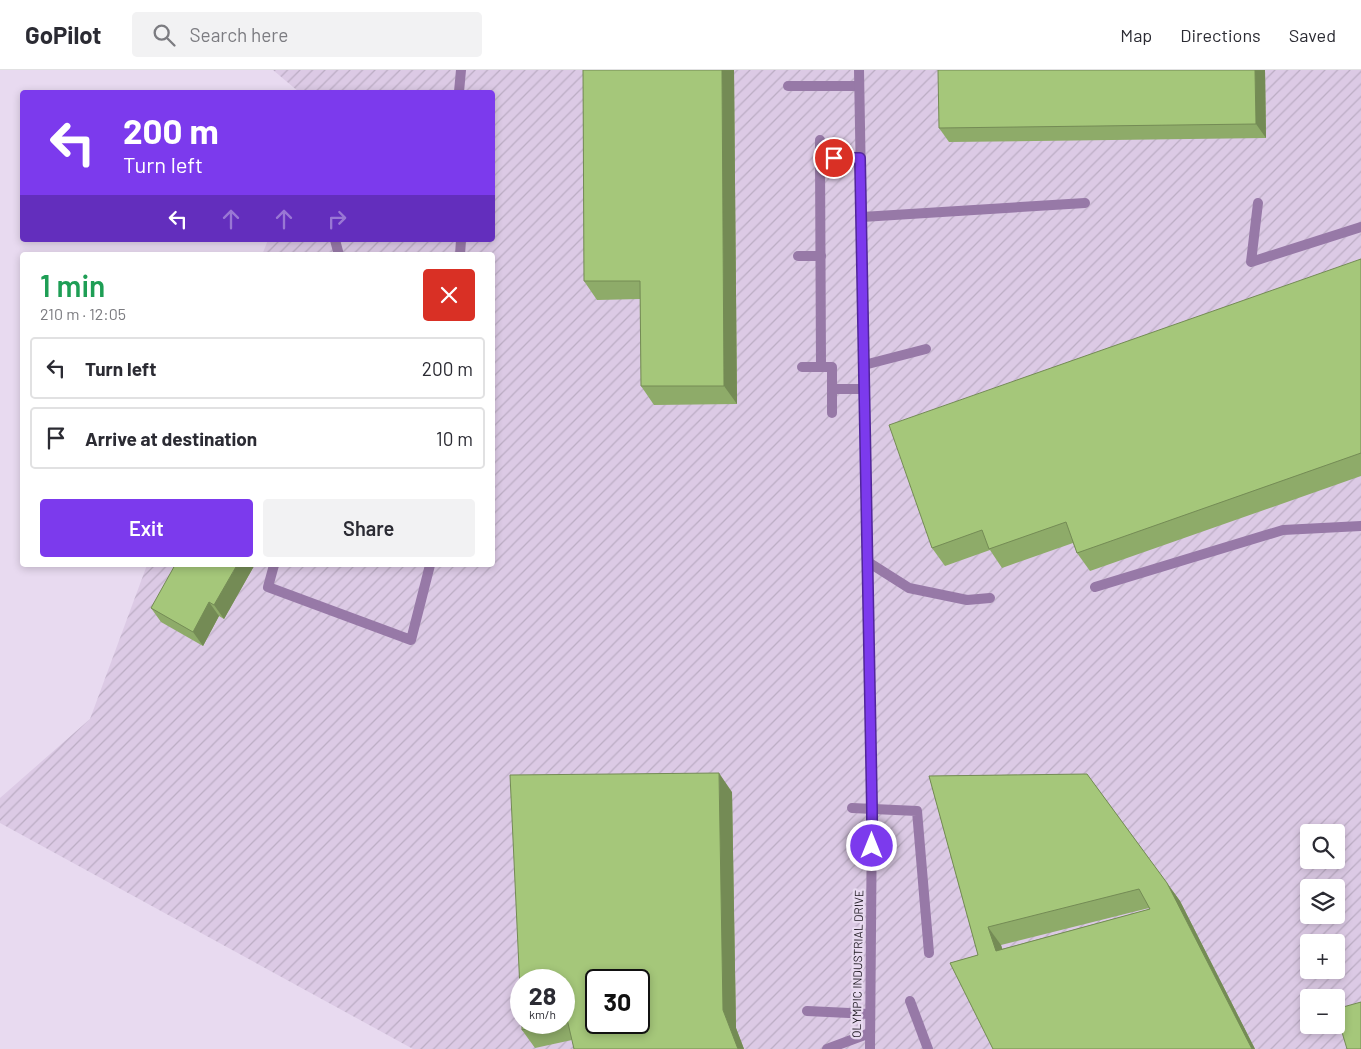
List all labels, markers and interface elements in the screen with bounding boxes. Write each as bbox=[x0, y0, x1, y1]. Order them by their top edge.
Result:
search box bbox=[132, 12, 482, 57]
text: GoPilot bbox=[25, 20, 102, 49]
icon: search bbox=[150, 21, 178, 49]
text: Search here bbox=[190, 23, 288, 46]
text: Map bbox=[1120, 24, 1152, 46]
text: Directions bbox=[1180, 24, 1261, 46]
text: Saved bbox=[1289, 24, 1336, 46]
text: 200 m bbox=[123, 109, 219, 151]
icon: left bbox=[40, 110, 105, 175]
pin bbox=[813, 137, 855, 179]
icon: arrive bbox=[820, 144, 848, 172]
text: Turn left bbox=[123, 151, 203, 177]
icon: left bbox=[164, 205, 192, 233]
icon: ahead bbox=[217, 205, 245, 233]
icon: ahead bbox=[270, 205, 298, 233]
icon: right bbox=[323, 205, 351, 233]
text: 1 min bbox=[40, 267, 105, 303]
button: close bbox=[423, 269, 475, 321]
text: 210 m · 12:05 bbox=[40, 304, 126, 323]
icon: left bbox=[42, 354, 70, 382]
text: Turn left bbox=[85, 357, 156, 380]
text: 200 m bbox=[422, 357, 473, 380]
icon: arrive bbox=[42, 424, 70, 452]
text: Arrive at destination bbox=[85, 427, 257, 450]
text: 10 m bbox=[436, 427, 473, 450]
button: Exit bbox=[40, 499, 253, 557]
button: Share bbox=[263, 499, 475, 557]
position arrow bbox=[845, 819, 897, 871]
map controls bbox=[1300, 824, 1345, 1034]
button: search bbox=[1300, 824, 1345, 869]
button: layers bbox=[1300, 879, 1345, 924]
street label: OLYMPIC INDUSTRIAL DRIVE bbox=[849, 890, 865, 1038]
button: + bbox=[1300, 934, 1345, 979]
speed limit sign: 30 bbox=[585, 969, 650, 1034]
text: 28 bbox=[529, 980, 556, 1010]
button: − bbox=[1300, 989, 1345, 1034]
text: km/h bbox=[529, 1007, 556, 1021]

